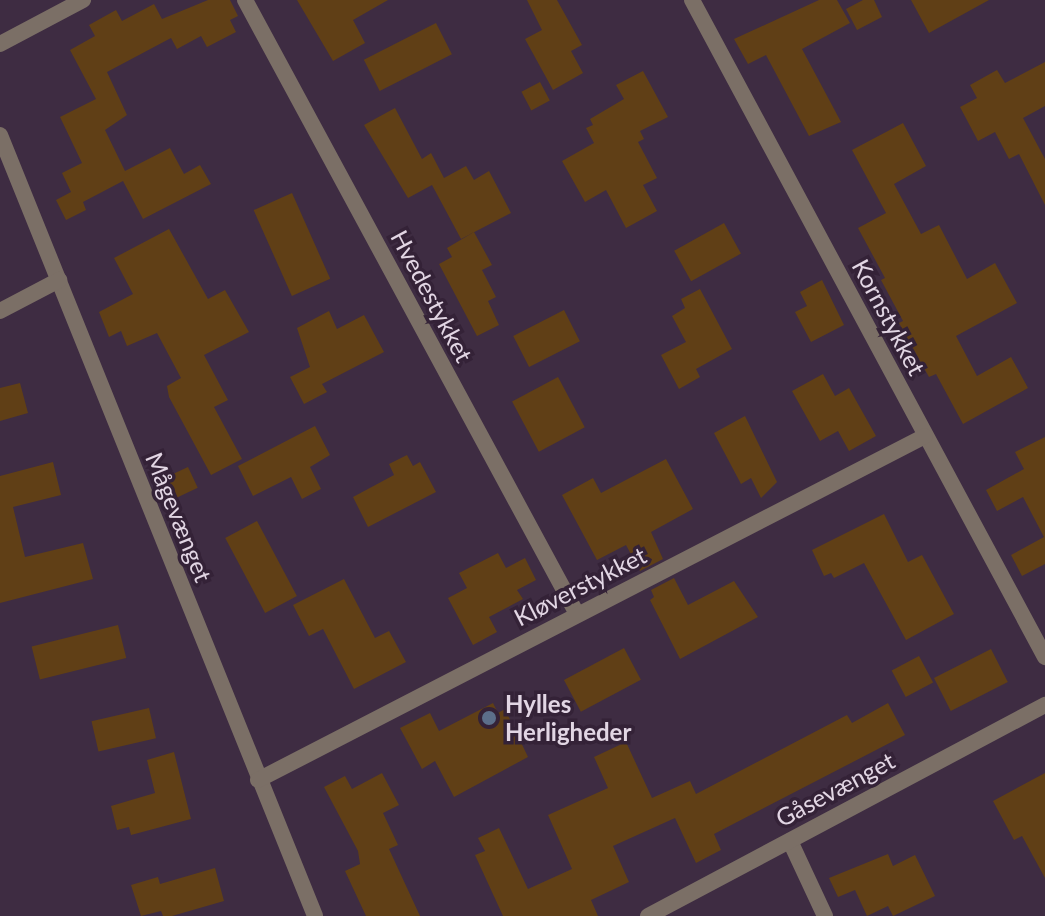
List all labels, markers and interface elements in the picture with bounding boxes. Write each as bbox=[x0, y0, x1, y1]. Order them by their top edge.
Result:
street label: Hvedestykket bbox=[385, 225, 479, 367]
street label: Kornstykket bbox=[846, 254, 932, 380]
street label: Mågevænget bbox=[140, 448, 218, 586]
street label: Kløverstykket bbox=[509, 540, 651, 632]
place label: Hylles Herligheder bbox=[505, 690, 631, 746]
marker: Hylles Herligheder bbox=[480, 709, 498, 727]
street label: Gåsevænget bbox=[771, 746, 899, 832]

